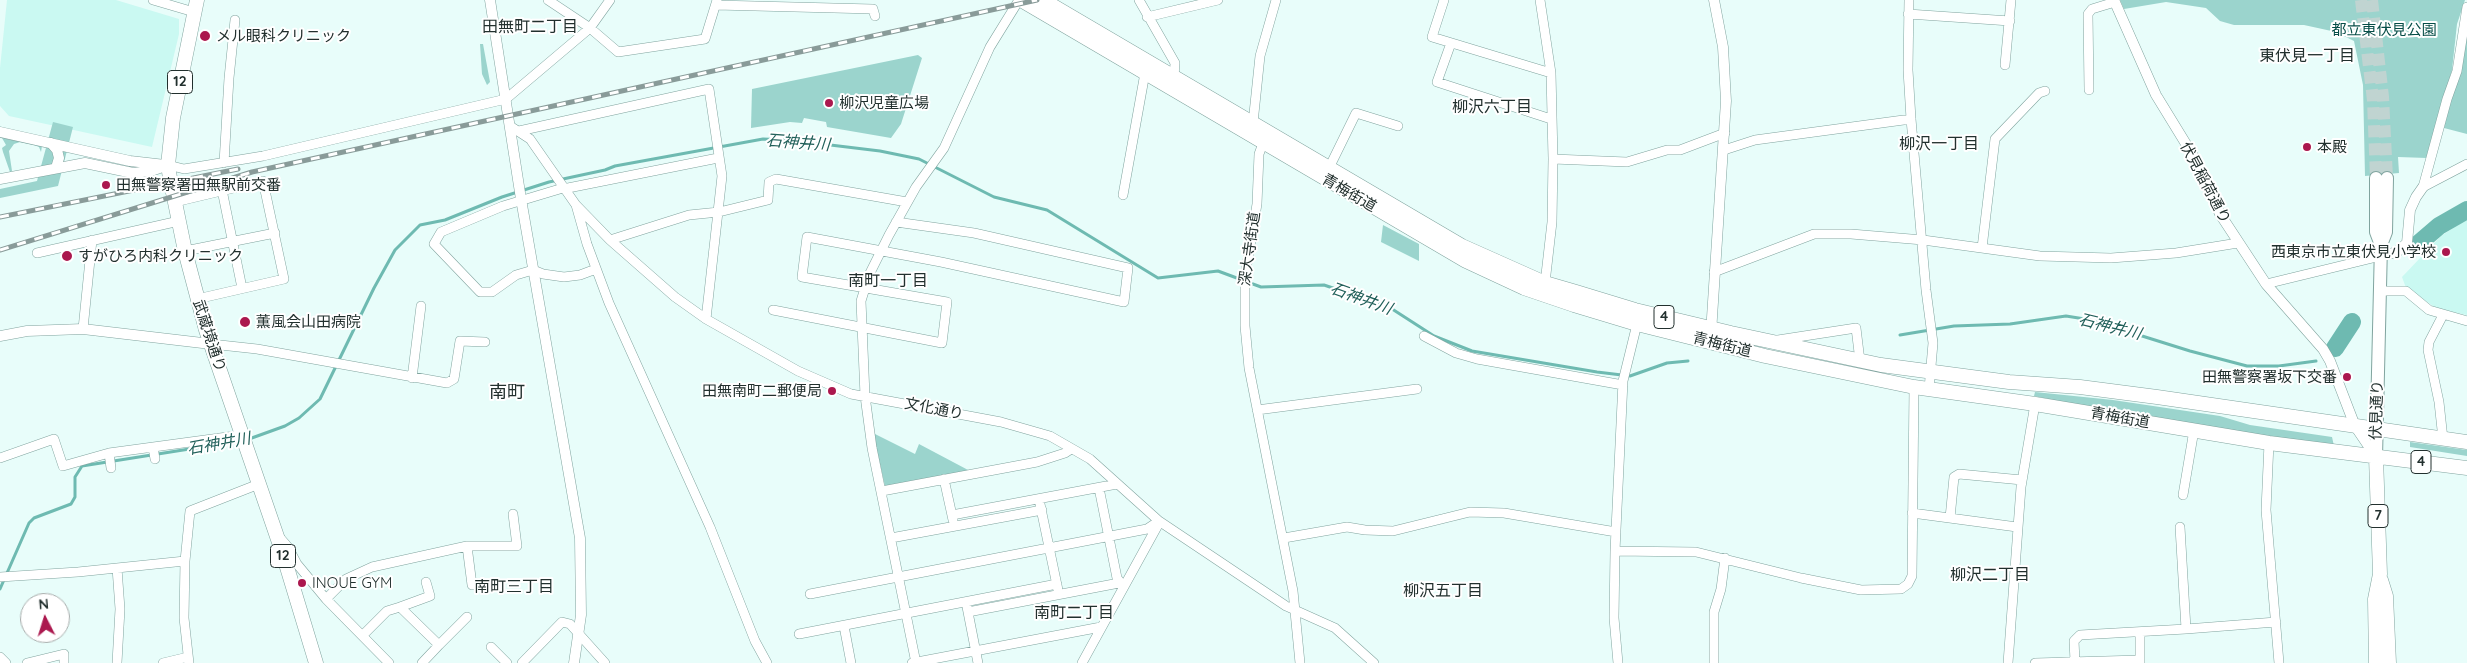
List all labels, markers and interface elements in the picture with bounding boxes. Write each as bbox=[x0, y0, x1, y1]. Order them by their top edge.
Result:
district label: 田無町二丁目 bbox=[482, 17, 578, 37]
park label: 都立東伏見公園 bbox=[2332, 21, 2436, 39]
place label: メル眼科クリニック bbox=[216, 27, 351, 45]
marker: メル眼科クリニック bbox=[198, 29, 212, 43]
district label: 東伏見一丁目 bbox=[2259, 46, 2355, 66]
road number: 12 bbox=[168, 70, 192, 94]
place label: 柳沢児童広場 bbox=[839, 94, 929, 112]
marker: 柳沢児童広場 bbox=[823, 97, 835, 109]
district label: 柳沢六丁目 bbox=[1452, 97, 1532, 117]
water label: 石神井川 bbox=[765, 131, 831, 155]
district label: 柳沢一丁目 bbox=[1899, 134, 1979, 154]
place label: 本殿 bbox=[2317, 138, 2347, 156]
street label: 伏見稲荷通り bbox=[2176, 139, 2234, 227]
marker: 本殿 bbox=[2301, 141, 2313, 153]
street label: 青梅街道 bbox=[1319, 170, 1379, 216]
place label: 田無警察署田無駅前交番 bbox=[116, 176, 281, 194]
marker: 田無警察署田無駅前交番 bbox=[100, 179, 112, 191]
street label: 深大寺街道 bbox=[1236, 211, 1264, 287]
place label: 西東京市立東伏見小学校 bbox=[2271, 243, 2436, 261]
marker: 西東京市立東伏見小学校 bbox=[2440, 246, 2452, 258]
place label: すがひろ内科クリニック bbox=[78, 247, 243, 265]
marker: すがひろ内科クリニック bbox=[60, 249, 74, 263]
district label: 南町一丁目 bbox=[848, 271, 928, 291]
water label: 石神井川 bbox=[1328, 279, 1394, 319]
street label: 武蔵境通り bbox=[189, 298, 229, 374]
road number: 4 bbox=[1654, 306, 1674, 328]
water label: 石神井川 bbox=[2077, 310, 2143, 344]
place label: 薫風会山田病院 bbox=[256, 313, 361, 331]
marker: 薫風会山田病院 bbox=[238, 315, 252, 329]
street label: 青梅街道 bbox=[1691, 329, 1753, 361]
place label: 田無警察署坂下交番 bbox=[2202, 368, 2337, 386]
marker: 田無警察署坂下交番 bbox=[2341, 371, 2353, 383]
street label: 伏見通り bbox=[2367, 380, 2387, 440]
district label: 南町 bbox=[489, 382, 525, 404]
place label: 田無南町二郵便局 bbox=[702, 382, 822, 400]
marker: 田無南町二郵便局 bbox=[826, 385, 838, 397]
street label: 文化通り bbox=[903, 394, 965, 424]
street label: 青梅街道 bbox=[2089, 404, 2151, 432]
water label: 石神井川 bbox=[186, 429, 252, 459]
road number: 4 bbox=[2411, 451, 2431, 474]
road number: 7 bbox=[2368, 504, 2388, 528]
road number: 12 bbox=[270, 544, 296, 568]
district label: 柳沢二丁目 bbox=[1950, 565, 2030, 585]
place label: INOUE GYM bbox=[312, 574, 392, 592]
marker: INOUE GYM bbox=[296, 577, 308, 589]
district label: 南町三丁目 bbox=[474, 577, 554, 597]
district label: 柳沢五丁目 bbox=[1403, 581, 1483, 601]
north arrow bbox=[20, 593, 70, 643]
text: N bbox=[38, 595, 50, 613]
district label: 南町二丁目 bbox=[1034, 603, 1114, 623]

